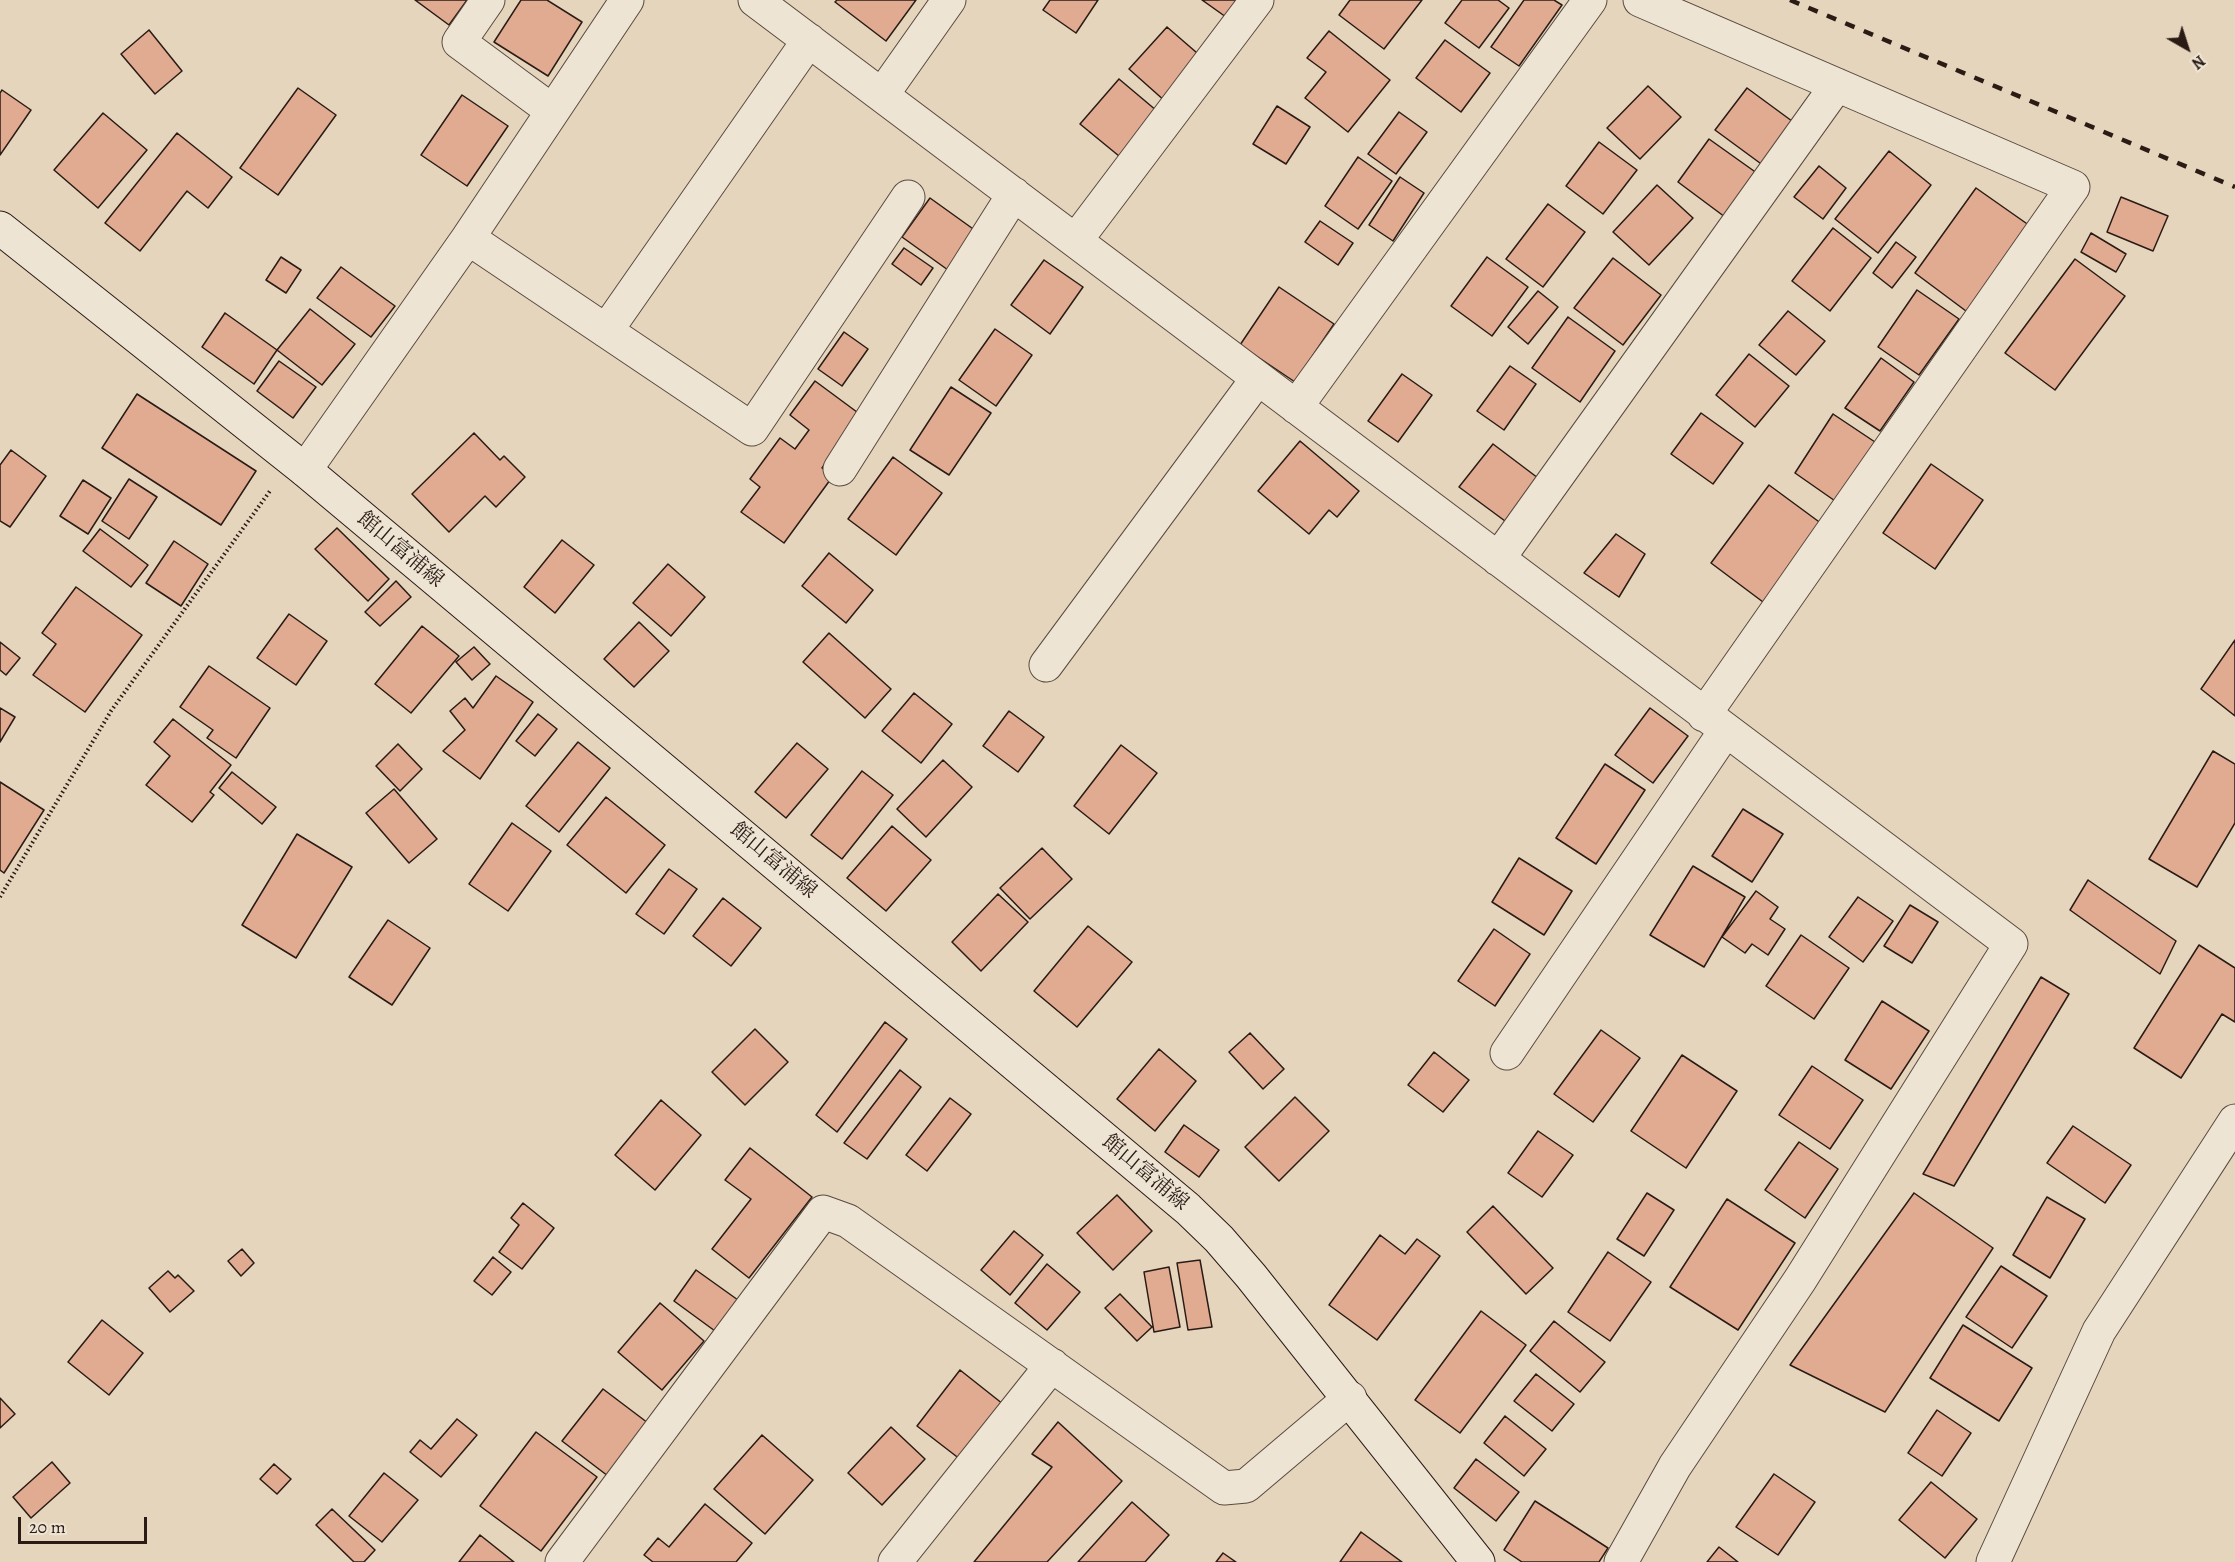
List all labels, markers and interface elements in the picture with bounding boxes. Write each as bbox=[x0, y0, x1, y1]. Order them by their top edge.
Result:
north arrow bbox=[2157, 18, 2217, 78]
text: N bbox=[2187, 50, 2210, 74]
street label: 館山富浦線 bbox=[352, 507, 448, 593]
street label: 館山富浦線 bbox=[725, 818, 821, 904]
street label: 館山富浦線 bbox=[1097, 1130, 1193, 1216]
scale bar bbox=[21, 1505, 150, 1543]
text: 20 m bbox=[29, 1515, 66, 1539]

